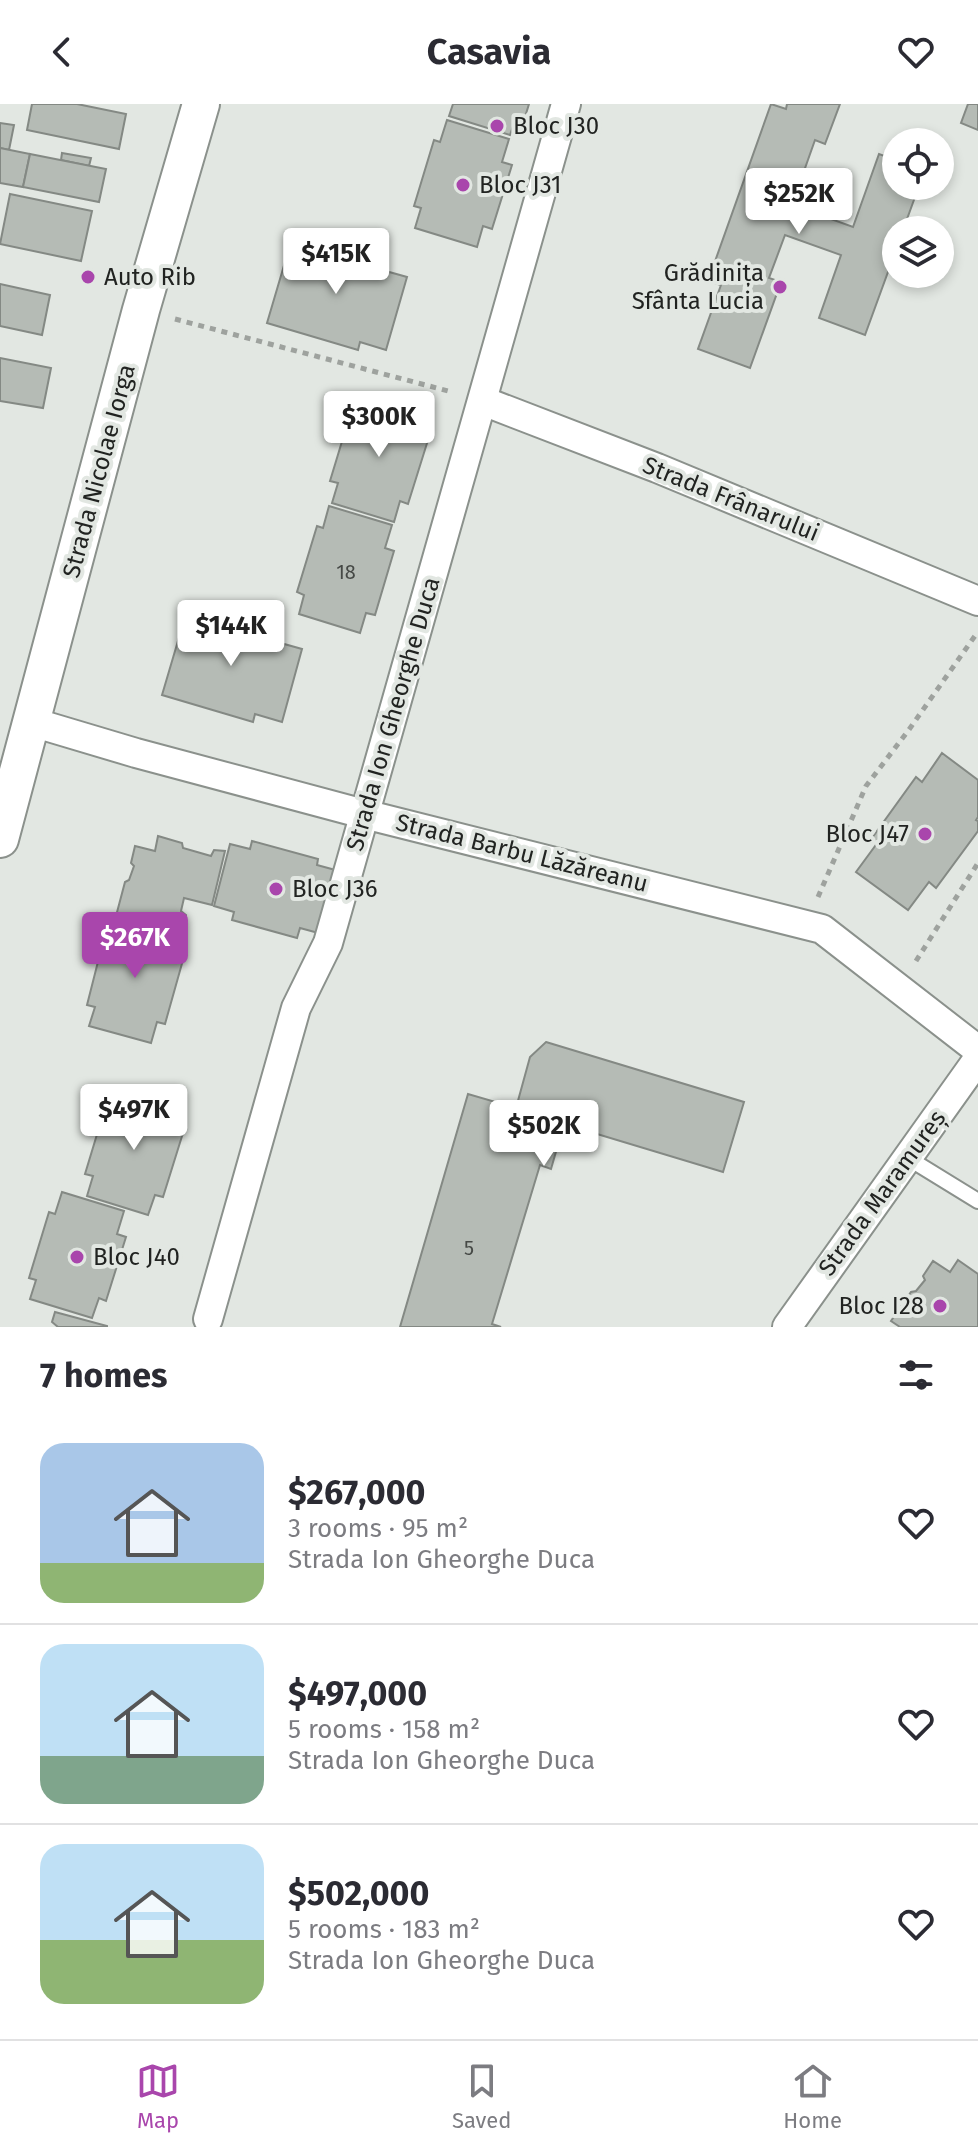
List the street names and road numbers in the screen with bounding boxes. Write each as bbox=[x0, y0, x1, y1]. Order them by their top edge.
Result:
street label: Strada Nicolae Iorga bbox=[57, 361, 141, 581]
street label: Strada Frânarului bbox=[639, 451, 823, 547]
street label: Strada Ion Gheorghe Duca bbox=[340, 574, 446, 854]
street label: Strada Barbu Lăzăreanu bbox=[393, 808, 651, 898]
street label: Strada Maramureș bbox=[813, 1105, 952, 1282]

